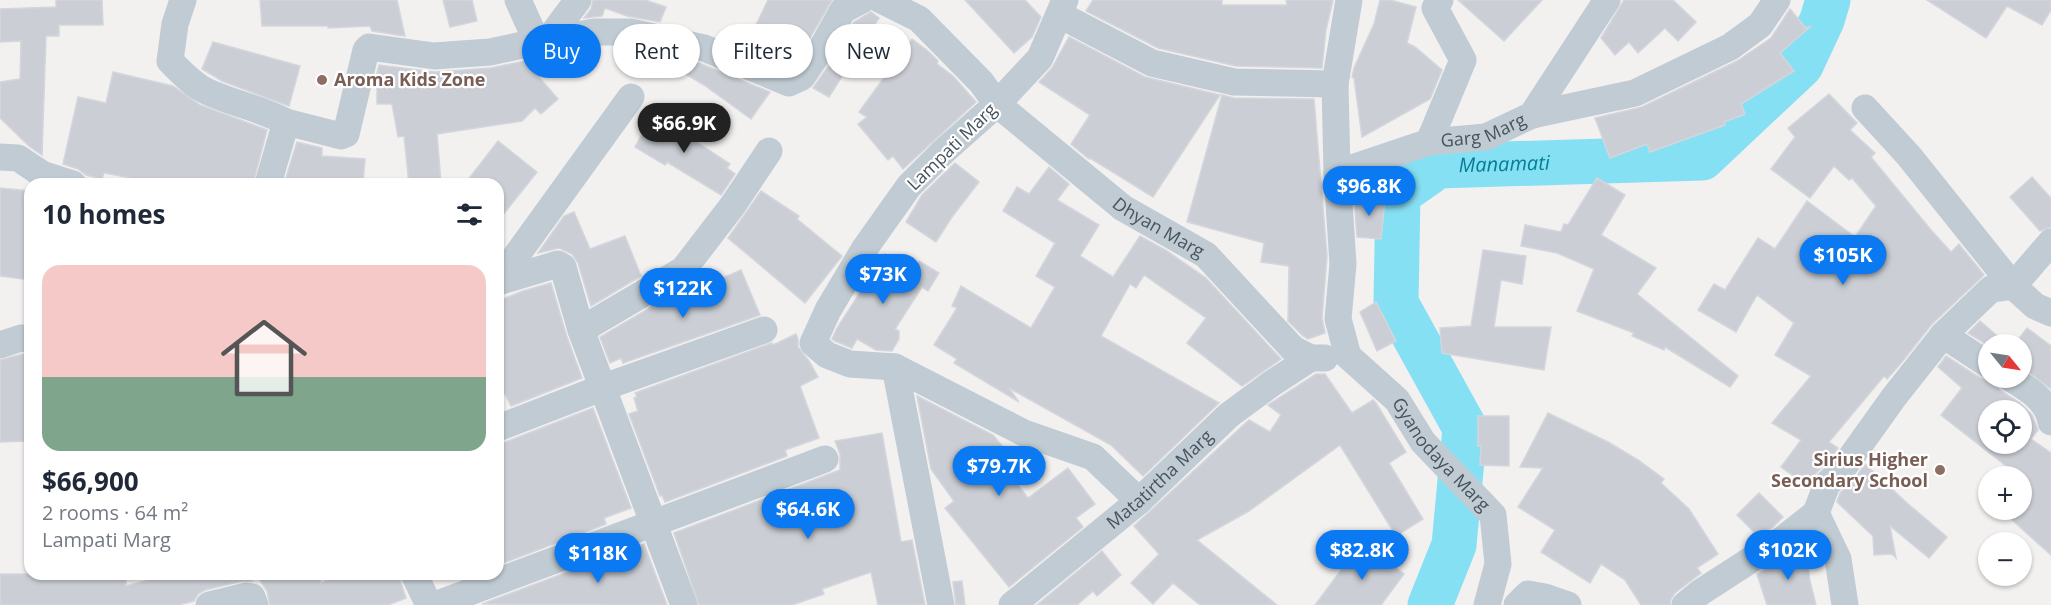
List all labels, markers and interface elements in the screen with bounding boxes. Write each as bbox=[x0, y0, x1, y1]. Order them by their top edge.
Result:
chip: Buy bbox=[522, 24, 601, 78]
chip: Rent bbox=[613, 24, 700, 78]
chip: Filters bbox=[712, 24, 813, 78]
chip: New bbox=[825, 24, 911, 78]
place label: Aroma Kids Zone bbox=[334, 67, 485, 91]
marker: Aroma Kids Zone bbox=[315, 73, 329, 87]
street label: Lampati Marg bbox=[901, 97, 1002, 195]
pin: $66.9K bbox=[635, 103, 733, 154]
street label: Garg Marg bbox=[1440, 107, 1530, 152]
text: $66.9K bbox=[652, 109, 716, 136]
water label: Manamati bbox=[1458, 149, 1551, 178]
pin: $96.8K bbox=[1320, 166, 1418, 217]
text: $96.8K bbox=[1337, 172, 1401, 199]
street label: Dhyan Marg bbox=[1108, 191, 1209, 263]
text: 10 homes bbox=[42, 196, 166, 232]
icon: filters bbox=[453, 198, 486, 231]
pin: $105K bbox=[1801, 235, 1885, 286]
text: $105K bbox=[1813, 241, 1873, 268]
pin: $73K bbox=[847, 254, 919, 305]
text: $73K bbox=[859, 260, 907, 287]
pin: $122K bbox=[641, 268, 725, 319]
text: $122K bbox=[653, 274, 713, 301]
icon: home bbox=[210, 304, 318, 412]
north arrow bbox=[1978, 334, 2032, 388]
map controls bbox=[1978, 334, 2032, 586]
street label: Gyanodaya Marg bbox=[1387, 392, 1496, 516]
button: locate bbox=[1978, 400, 2032, 454]
street label: Matatirtha Marg bbox=[1101, 424, 1218, 534]
pin: $79.7K bbox=[950, 446, 1048, 497]
place label: Sirius Higher Secondary School bbox=[1771, 447, 1928, 492]
text: $79.7K bbox=[967, 452, 1031, 479]
text: $66,900 bbox=[42, 463, 139, 499]
marker: Sirius Higher Secondary School bbox=[1933, 463, 1947, 477]
button: + bbox=[1978, 466, 2032, 520]
pin: $64.6K bbox=[759, 489, 857, 540]
text: $64.6K bbox=[776, 495, 840, 522]
text: 2 rooms · 64 m² bbox=[42, 499, 188, 526]
text: Lampati Marg bbox=[42, 526, 171, 553]
pin: $82.8K bbox=[1313, 530, 1411, 581]
pin: $102K bbox=[1746, 530, 1830, 581]
button: − bbox=[1978, 532, 2032, 586]
pin: $118K bbox=[556, 533, 640, 584]
text: $82.8K bbox=[1330, 536, 1394, 563]
text: $102K bbox=[1758, 536, 1818, 563]
text: $118K bbox=[568, 539, 628, 566]

